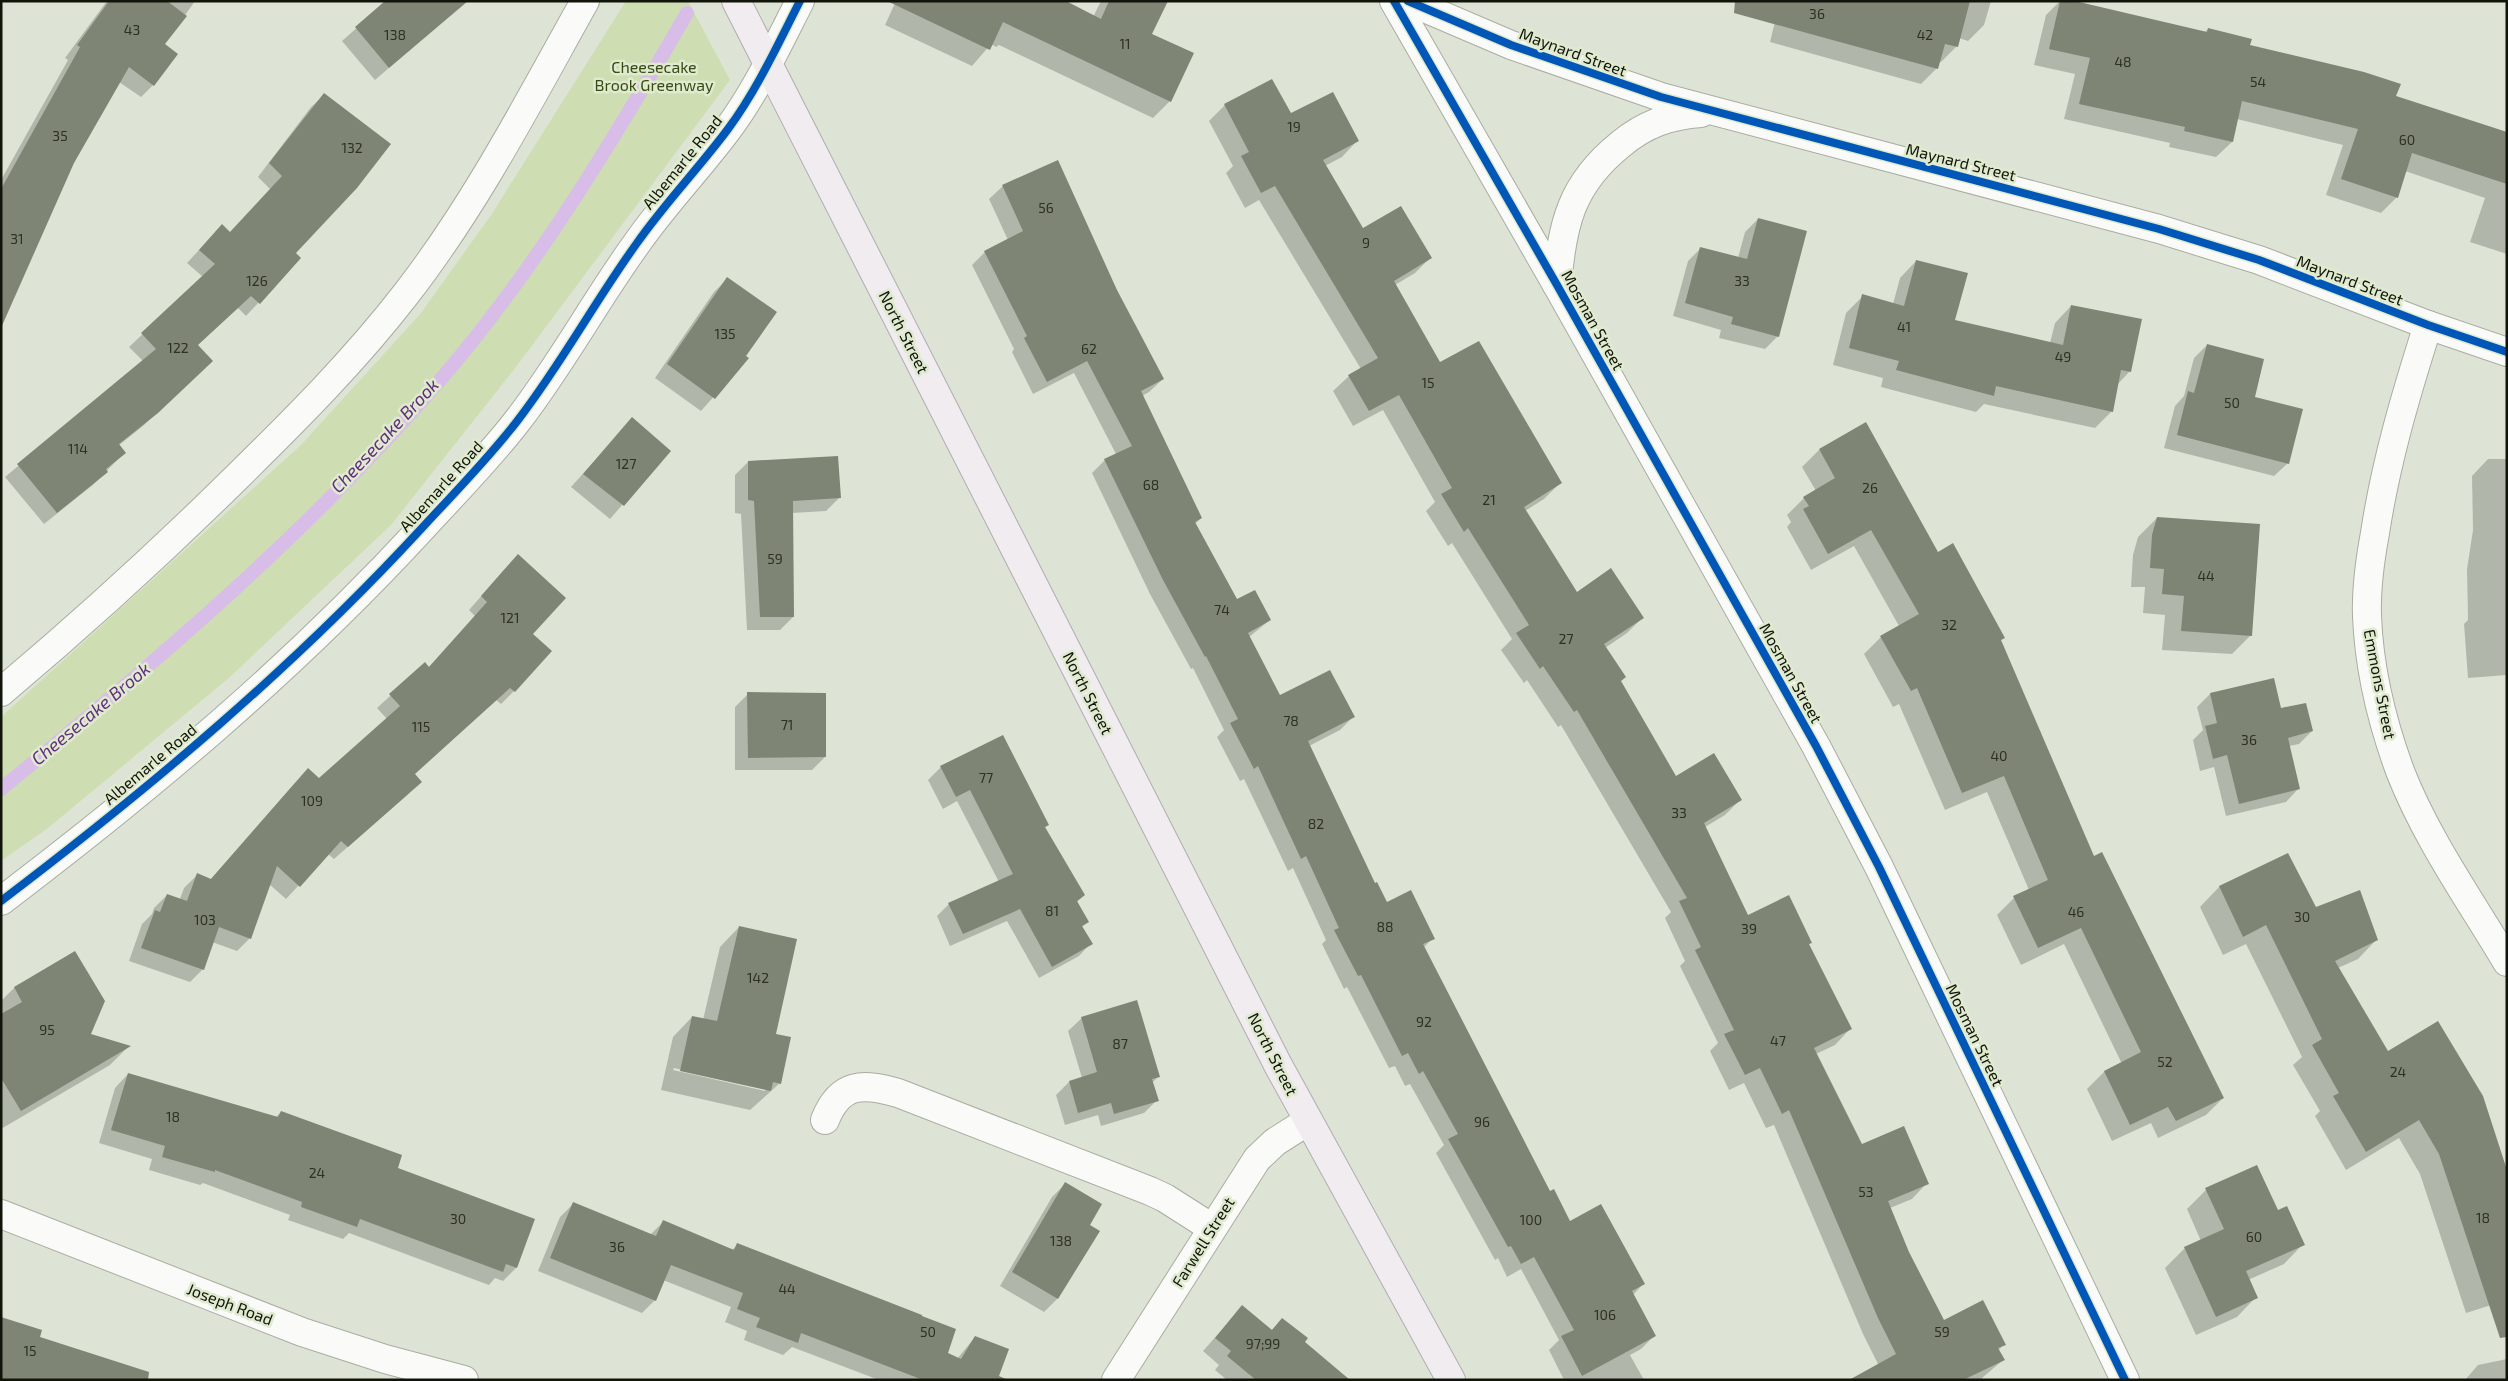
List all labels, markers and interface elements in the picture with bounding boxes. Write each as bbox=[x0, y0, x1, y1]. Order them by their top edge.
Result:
house number: 36 bbox=[1809, 5, 1825, 22]
house number: 43 bbox=[124, 21, 140, 38]
street label: Maynard Street bbox=[1517, 23, 1629, 80]
house number: 138 bbox=[384, 26, 406, 43]
house number: 42 bbox=[1917, 26, 1933, 43]
house number: 11 bbox=[1119, 35, 1131, 52]
house number: 48 bbox=[2114, 53, 2132, 70]
park label: Cheesecake Brook Greenway bbox=[595, 57, 714, 94]
house number: 54 bbox=[2250, 73, 2266, 90]
street label: Albemarle Road bbox=[638, 111, 725, 213]
house number: 19 bbox=[1287, 118, 1301, 135]
house number: 35 bbox=[52, 127, 68, 144]
house number: 60 bbox=[2399, 131, 2415, 148]
house number: 132 bbox=[341, 139, 363, 156]
street label: Maynard Street bbox=[1904, 139, 2018, 184]
house number: 56 bbox=[1038, 199, 1054, 216]
house number: 31 bbox=[10, 230, 24, 247]
house number: 9 bbox=[1362, 234, 1370, 251]
street label: Maynard Street bbox=[2294, 250, 2406, 309]
street label: Mosman Street bbox=[1558, 266, 1629, 373]
house number: 126 bbox=[246, 272, 268, 289]
house number: 33 bbox=[1734, 272, 1750, 289]
street label: North Street bbox=[876, 287, 933, 376]
house number: 41 bbox=[1897, 318, 1911, 335]
house number: 135 bbox=[715, 325, 735, 342]
house number: 122 bbox=[167, 339, 189, 356]
house number: 62 bbox=[1081, 340, 1097, 357]
house number: 49 bbox=[2055, 348, 2071, 365]
water label: Cheesecake Brook bbox=[326, 374, 443, 497]
house number: 15 bbox=[1421, 374, 1435, 391]
house number: 50 bbox=[2224, 394, 2240, 411]
street label: Albemarle Road bbox=[395, 436, 486, 535]
house number: 114 bbox=[68, 440, 88, 457]
house number: 127 bbox=[616, 455, 636, 472]
house number: 68 bbox=[1143, 476, 1159, 493]
house number: 26 bbox=[1862, 479, 1878, 496]
house number: 21 bbox=[1482, 491, 1496, 508]
house number: 59 bbox=[767, 550, 783, 567]
house number: 44 bbox=[2197, 567, 2215, 584]
house number: 74 bbox=[1214, 601, 1230, 618]
house number: 121 bbox=[500, 609, 520, 626]
house number: 32 bbox=[1941, 616, 1957, 633]
street label: Mosman Street bbox=[1756, 619, 1827, 726]
street label: Emmons Street bbox=[2361, 627, 2400, 740]
house number: 27 bbox=[1558, 630, 1574, 647]
street label: North Street bbox=[1060, 648, 1117, 737]
water label: Cheesecake Brook bbox=[26, 657, 154, 769]
house number: 78 bbox=[1283, 712, 1299, 729]
house number: 71 bbox=[781, 716, 793, 733]
house number: 115 bbox=[412, 718, 430, 735]
street label: Albemarle Road bbox=[99, 719, 200, 808]
house number: 36 bbox=[2241, 731, 2257, 748]
house number: 40 bbox=[1990, 747, 2008, 764]
house number: 77 bbox=[979, 769, 993, 786]
house number: 109 bbox=[301, 792, 323, 809]
house number: 33 bbox=[1671, 804, 1687, 821]
house number: 82 bbox=[1308, 815, 1324, 832]
house number: 81 bbox=[1045, 902, 1059, 919]
house number: 46 bbox=[2068, 903, 2084, 920]
house number: 30 bbox=[2294, 908, 2310, 925]
house number: 103 bbox=[194, 911, 216, 928]
house number: 88 bbox=[1377, 918, 1394, 935]
house number: 39 bbox=[1741, 920, 1757, 937]
house number: 142 bbox=[747, 969, 769, 986]
street label: Mosman Street bbox=[1942, 981, 2008, 1089]
street label: North Street bbox=[1245, 1009, 1302, 1098]
house number: 92 bbox=[1416, 1013, 1432, 1030]
house number: 95 bbox=[39, 1021, 55, 1038]
house number: 47 bbox=[1770, 1032, 1786, 1049]
house number: 87 bbox=[1112, 1035, 1128, 1052]
house number: 52 bbox=[2157, 1053, 2173, 1070]
house number: 24 bbox=[2390, 1063, 2406, 1080]
house number: 18 bbox=[166, 1108, 180, 1125]
house number: 96 bbox=[1474, 1113, 1490, 1130]
house number: 24 bbox=[309, 1164, 325, 1181]
house number: 53 bbox=[1858, 1183, 1874, 1200]
street label: Farwell Street bbox=[1167, 1193, 1238, 1290]
house number: 18 bbox=[2476, 1209, 2490, 1226]
house number: 30 bbox=[450, 1210, 466, 1227]
house number: 100 bbox=[1520, 1211, 1542, 1228]
house number: 60 bbox=[2246, 1228, 2262, 1245]
house number: 138 bbox=[1050, 1232, 1072, 1249]
house number: 36 bbox=[609, 1238, 625, 1255]
street label: Joseph Road bbox=[185, 1278, 276, 1329]
house number: 44 bbox=[778, 1280, 796, 1297]
house number: 106 bbox=[1594, 1306, 1616, 1323]
house number: 50 bbox=[920, 1323, 936, 1340]
house number: 59 bbox=[1934, 1323, 1950, 1340]
house number: 97;99 bbox=[1246, 1335, 1280, 1352]
house number: 15 bbox=[23, 1342, 37, 1359]

